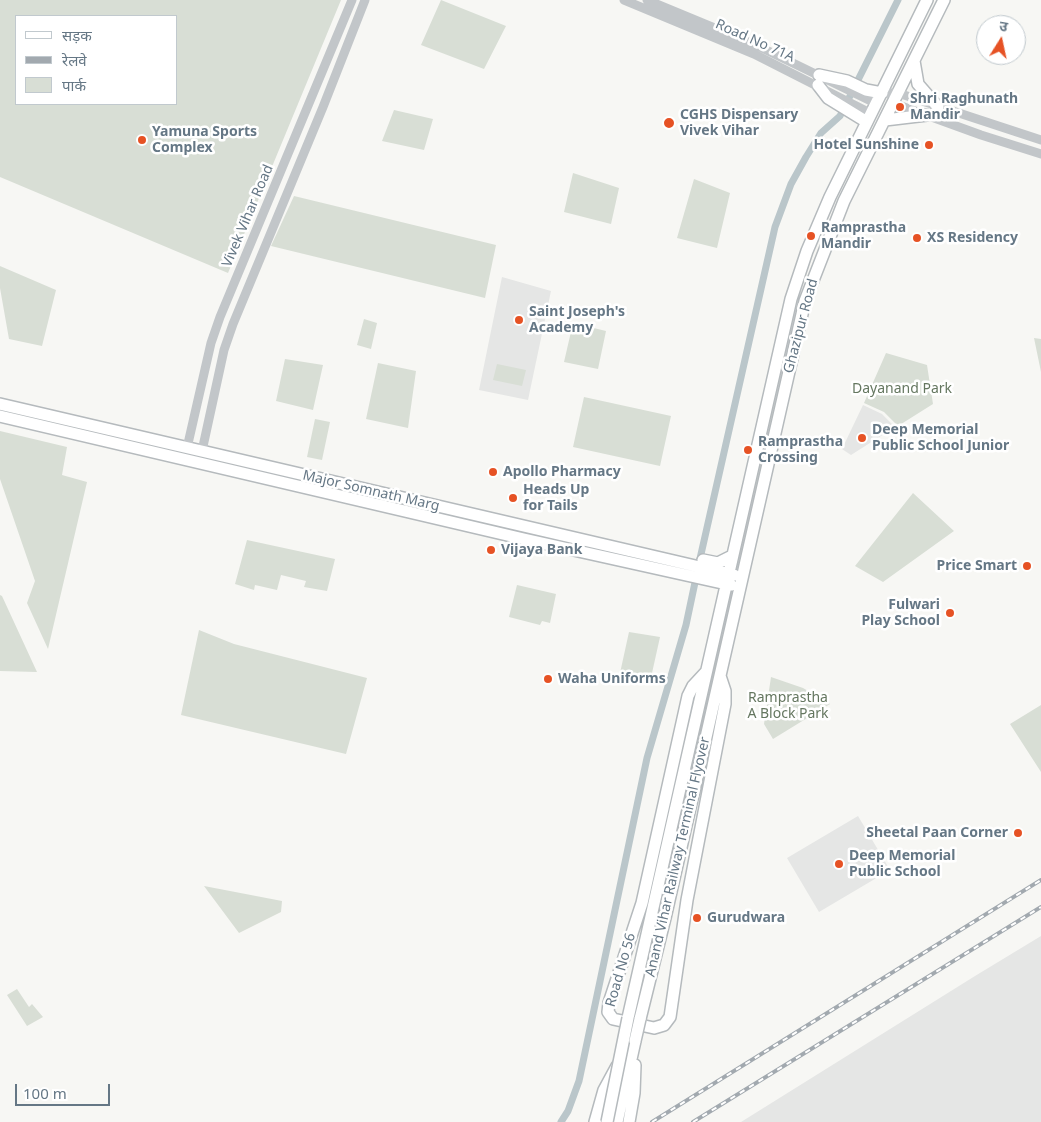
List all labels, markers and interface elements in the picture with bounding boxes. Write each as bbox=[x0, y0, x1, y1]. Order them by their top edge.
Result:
legend bbox=[15, 15, 178, 105]
north arrow bbox=[976, 15, 1026, 65]
street label: Road No 71A bbox=[713, 16, 797, 66]
text: उ bbox=[998, 16, 1009, 36]
text: सड़क bbox=[62, 25, 92, 45]
text: रेलवे bbox=[62, 50, 87, 70]
text: पार्क bbox=[62, 75, 86, 95]
place label: Shri Raghunath Mandir bbox=[910, 91, 1018, 124]
marker: Shri Raghunath Mandir bbox=[894, 101, 906, 113]
place label: CGHS Dispensary Vivek Vihar bbox=[680, 107, 798, 140]
marker: CGHS Dispensary Vivek Vihar bbox=[662, 116, 676, 130]
place label: Yamuna Sports Complex bbox=[152, 124, 257, 156]
marker: Yamuna Sports Complex bbox=[136, 134, 148, 146]
place label: Hotel Sunshine bbox=[814, 137, 919, 153]
marker: Hotel Sunshine bbox=[923, 139, 935, 151]
street label: Vivek Vihar Road bbox=[219, 162, 277, 270]
place label: Ramprastha Mandir bbox=[821, 220, 906, 252]
marker: Ramprastha Mandir bbox=[805, 230, 817, 242]
place label: XS Residency bbox=[927, 230, 1018, 246]
marker: XS Residency bbox=[911, 232, 923, 244]
street label: Ghazipur Road bbox=[780, 277, 822, 375]
place label: Saint Joseph's Academy bbox=[529, 304, 625, 336]
marker: Saint Joseph's Academy bbox=[513, 314, 525, 326]
park label: Dayanand Park bbox=[852, 381, 952, 397]
place label: Deep Memorial Public School Junior bbox=[872, 422, 1009, 454]
marker: Deep Memorial Public School Junior bbox=[856, 432, 868, 444]
place label: Ramprastha Crossing bbox=[758, 434, 843, 467]
marker: Ramprastha Crossing bbox=[742, 444, 754, 456]
place label: Apollo Pharmacy bbox=[503, 464, 621, 480]
marker: Apollo Pharmacy bbox=[487, 466, 499, 478]
street label: Major Somnath Marg bbox=[301, 467, 441, 515]
place label: Heads Up for Tails bbox=[523, 482, 589, 514]
marker: Heads Up for Tails bbox=[507, 492, 519, 504]
place label: Vijaya Bank bbox=[501, 542, 582, 558]
marker: Vijaya Bank bbox=[485, 544, 497, 556]
place label: Price Smart bbox=[937, 558, 1017, 574]
marker: Price Smart bbox=[1021, 560, 1033, 572]
place label: Fulwari Play School bbox=[861, 597, 940, 630]
marker: Fulwari Play School bbox=[944, 607, 956, 619]
place label: Waha Uniforms bbox=[558, 671, 666, 687]
marker: Waha Uniforms bbox=[542, 673, 554, 685]
park label: Ramprastha A Block Park bbox=[747, 690, 829, 722]
street label: Anand Vihar Railway Terminal Flyover bbox=[642, 735, 714, 979]
place label: Sheetal Paan Corner bbox=[866, 825, 1008, 841]
marker: Sheetal Paan Corner bbox=[1012, 827, 1024, 839]
place label: Deep Memorial Public School bbox=[849, 848, 955, 880]
marker: Deep Memorial Public School bbox=[833, 858, 845, 870]
place label: Gurudwara bbox=[707, 910, 785, 926]
marker: Gurudwara bbox=[691, 912, 703, 924]
street label: Road No 56 bbox=[602, 931, 640, 1009]
scale bar bbox=[18, 1074, 112, 1106]
text: 100 m bbox=[23, 1083, 67, 1103]

